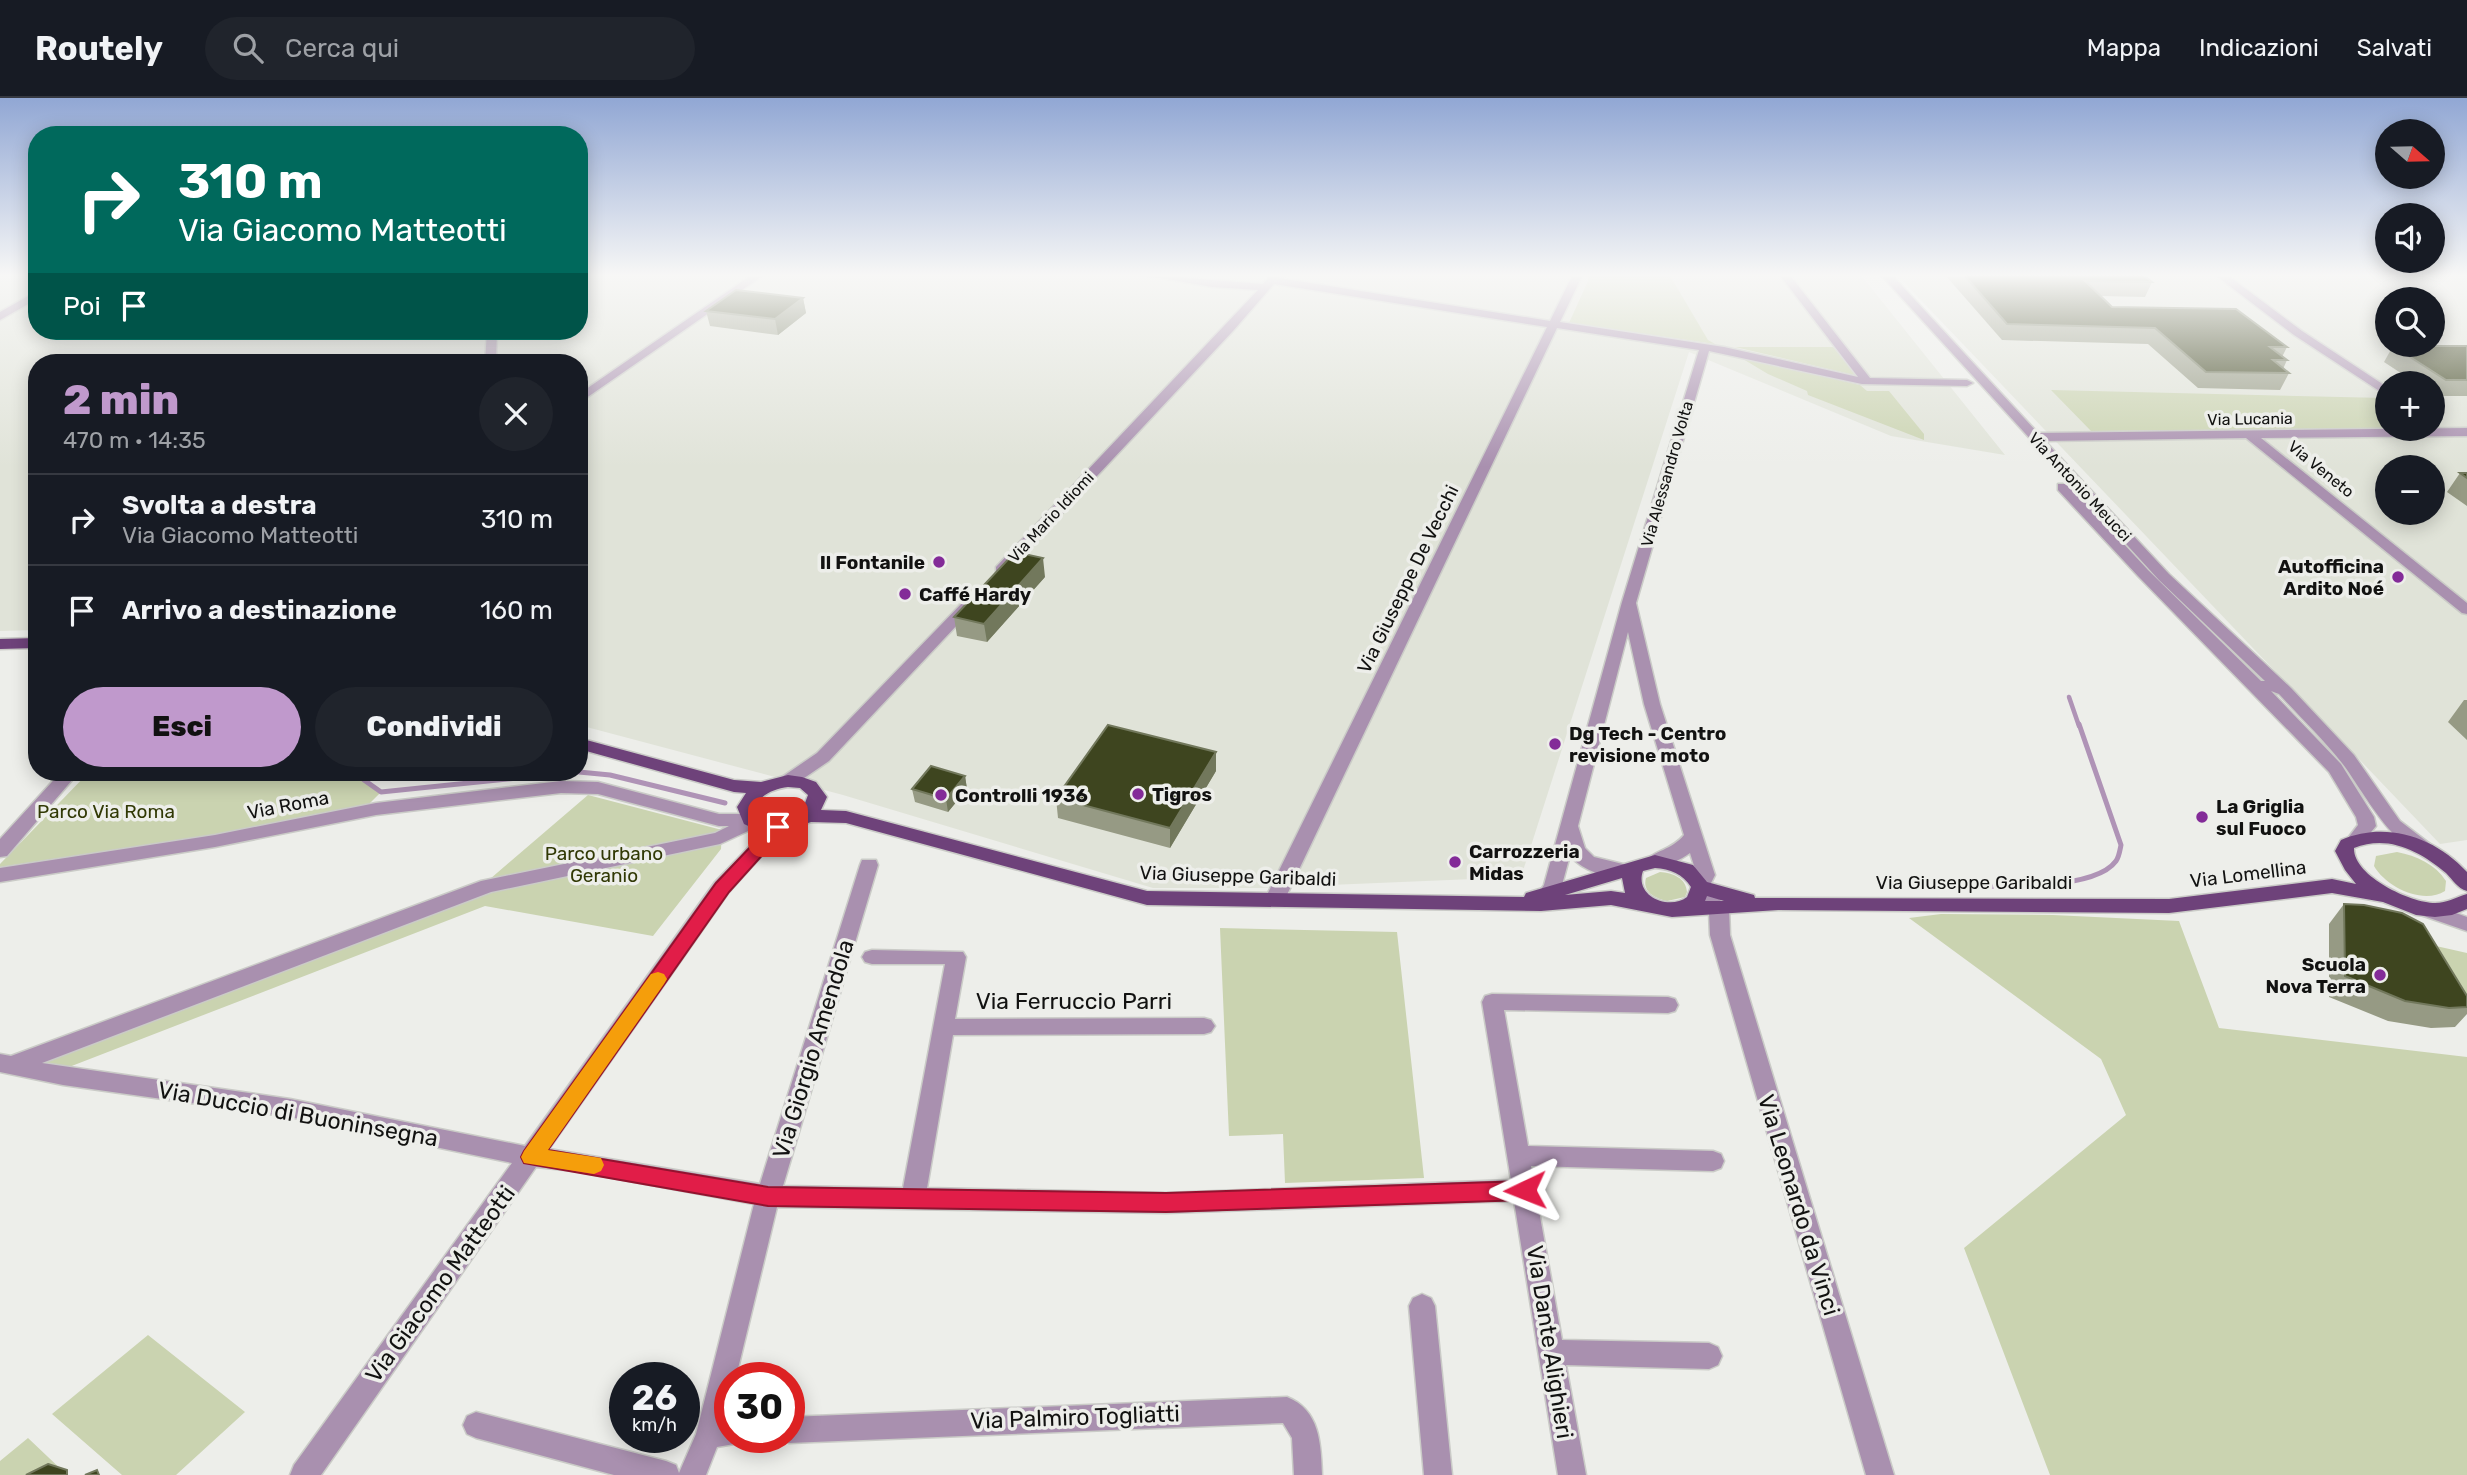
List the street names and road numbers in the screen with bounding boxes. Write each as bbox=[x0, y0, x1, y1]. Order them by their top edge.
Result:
street label: Via Alessandro Volta bbox=[1637, 399, 1697, 549]
street label: Via Lucania bbox=[2207, 409, 2293, 429]
street label: Via Antonio Meucci bbox=[2025, 429, 2135, 545]
street label: Via Veneto bbox=[2284, 437, 2358, 501]
street label: Via Mario Idiomi bbox=[1004, 468, 1098, 566]
street label: Via Giuseppe De Vecchi bbox=[1352, 481, 1464, 677]
street label: Via Roma bbox=[245, 786, 331, 824]
street label: Via Lomellina bbox=[2189, 855, 2307, 893]
street label: Via Giuseppe Garibaldi bbox=[1139, 861, 1337, 891]
street label: Via Giuseppe Garibaldi bbox=[1876, 871, 2072, 894]
street label: Via Giorgio Amendola bbox=[766, 936, 860, 1162]
street label: Via Ferruccio Parri bbox=[976, 987, 1172, 1015]
street label: Via Duccio di Buoninsegna bbox=[156, 1076, 440, 1152]
street label: Via Leonardo da Vinci bbox=[1752, 1091, 1846, 1319]
street label: Via Giacomo Matteotti bbox=[359, 1180, 521, 1388]
street label: Via Dante Alighieri bbox=[1521, 1243, 1579, 1441]
street label: Via Palmiro Togliatti bbox=[970, 1399, 1180, 1435]

